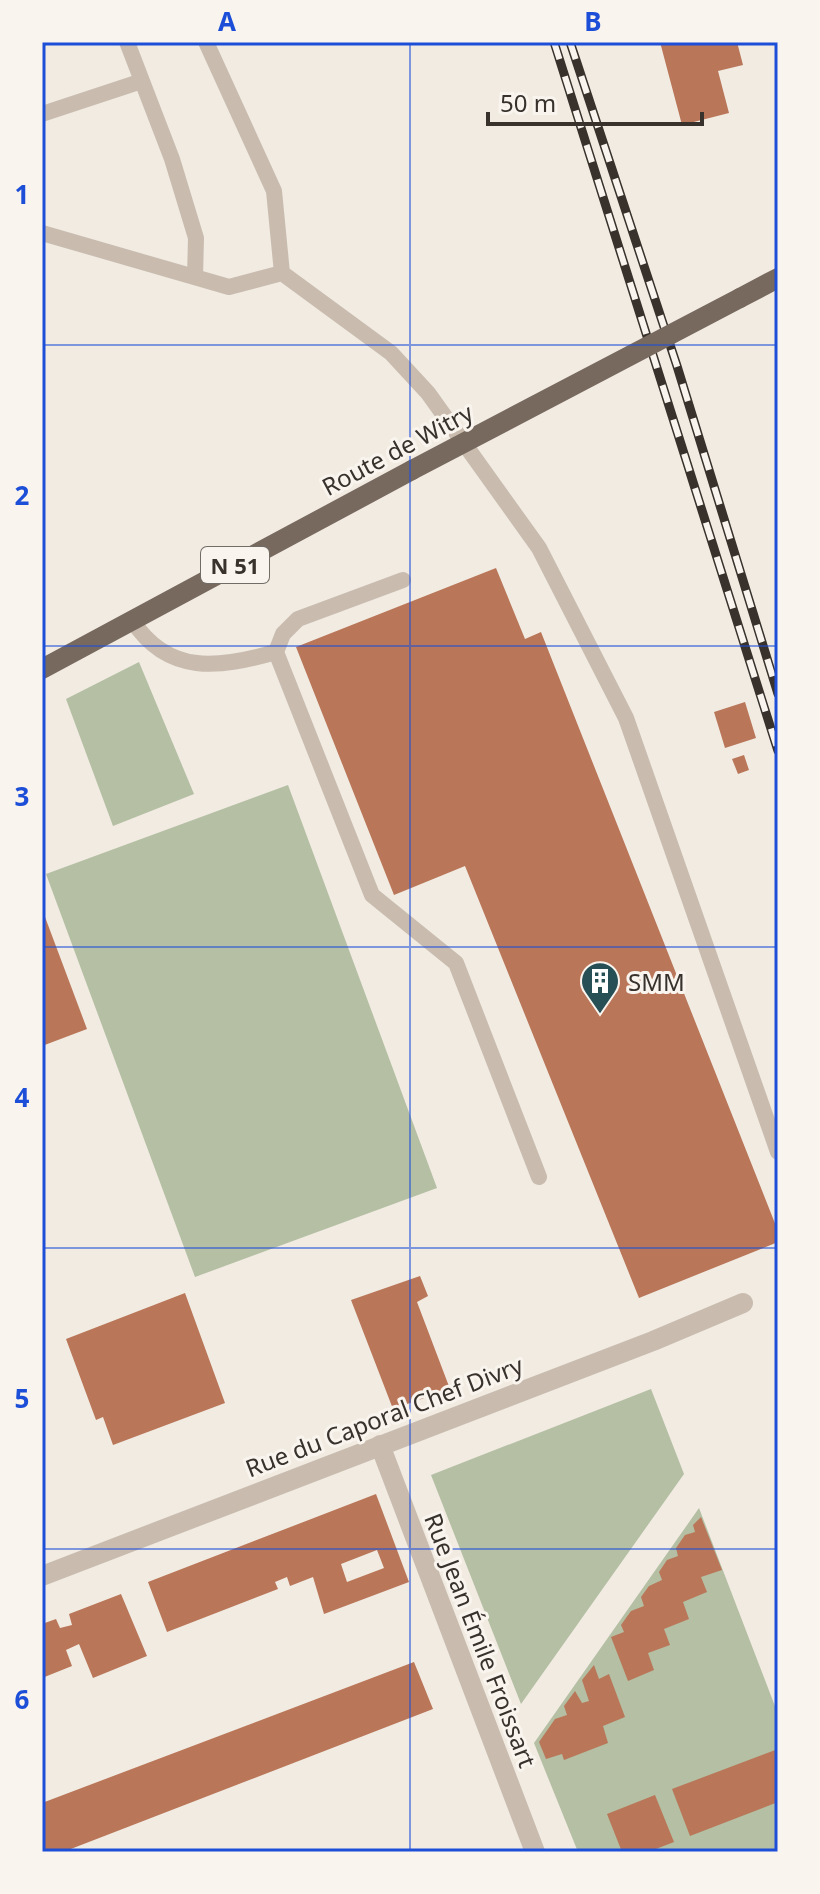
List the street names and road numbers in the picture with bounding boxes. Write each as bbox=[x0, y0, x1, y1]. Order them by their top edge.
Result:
street label: Route de Witry bbox=[316, 395, 479, 503]
road number: N 51 bbox=[201, 547, 269, 583]
street label: Rue du Caporal Chef Divry bbox=[241, 1348, 528, 1484]
street label: Rue Jean Émile Froissart bbox=[417, 1508, 545, 1772]

